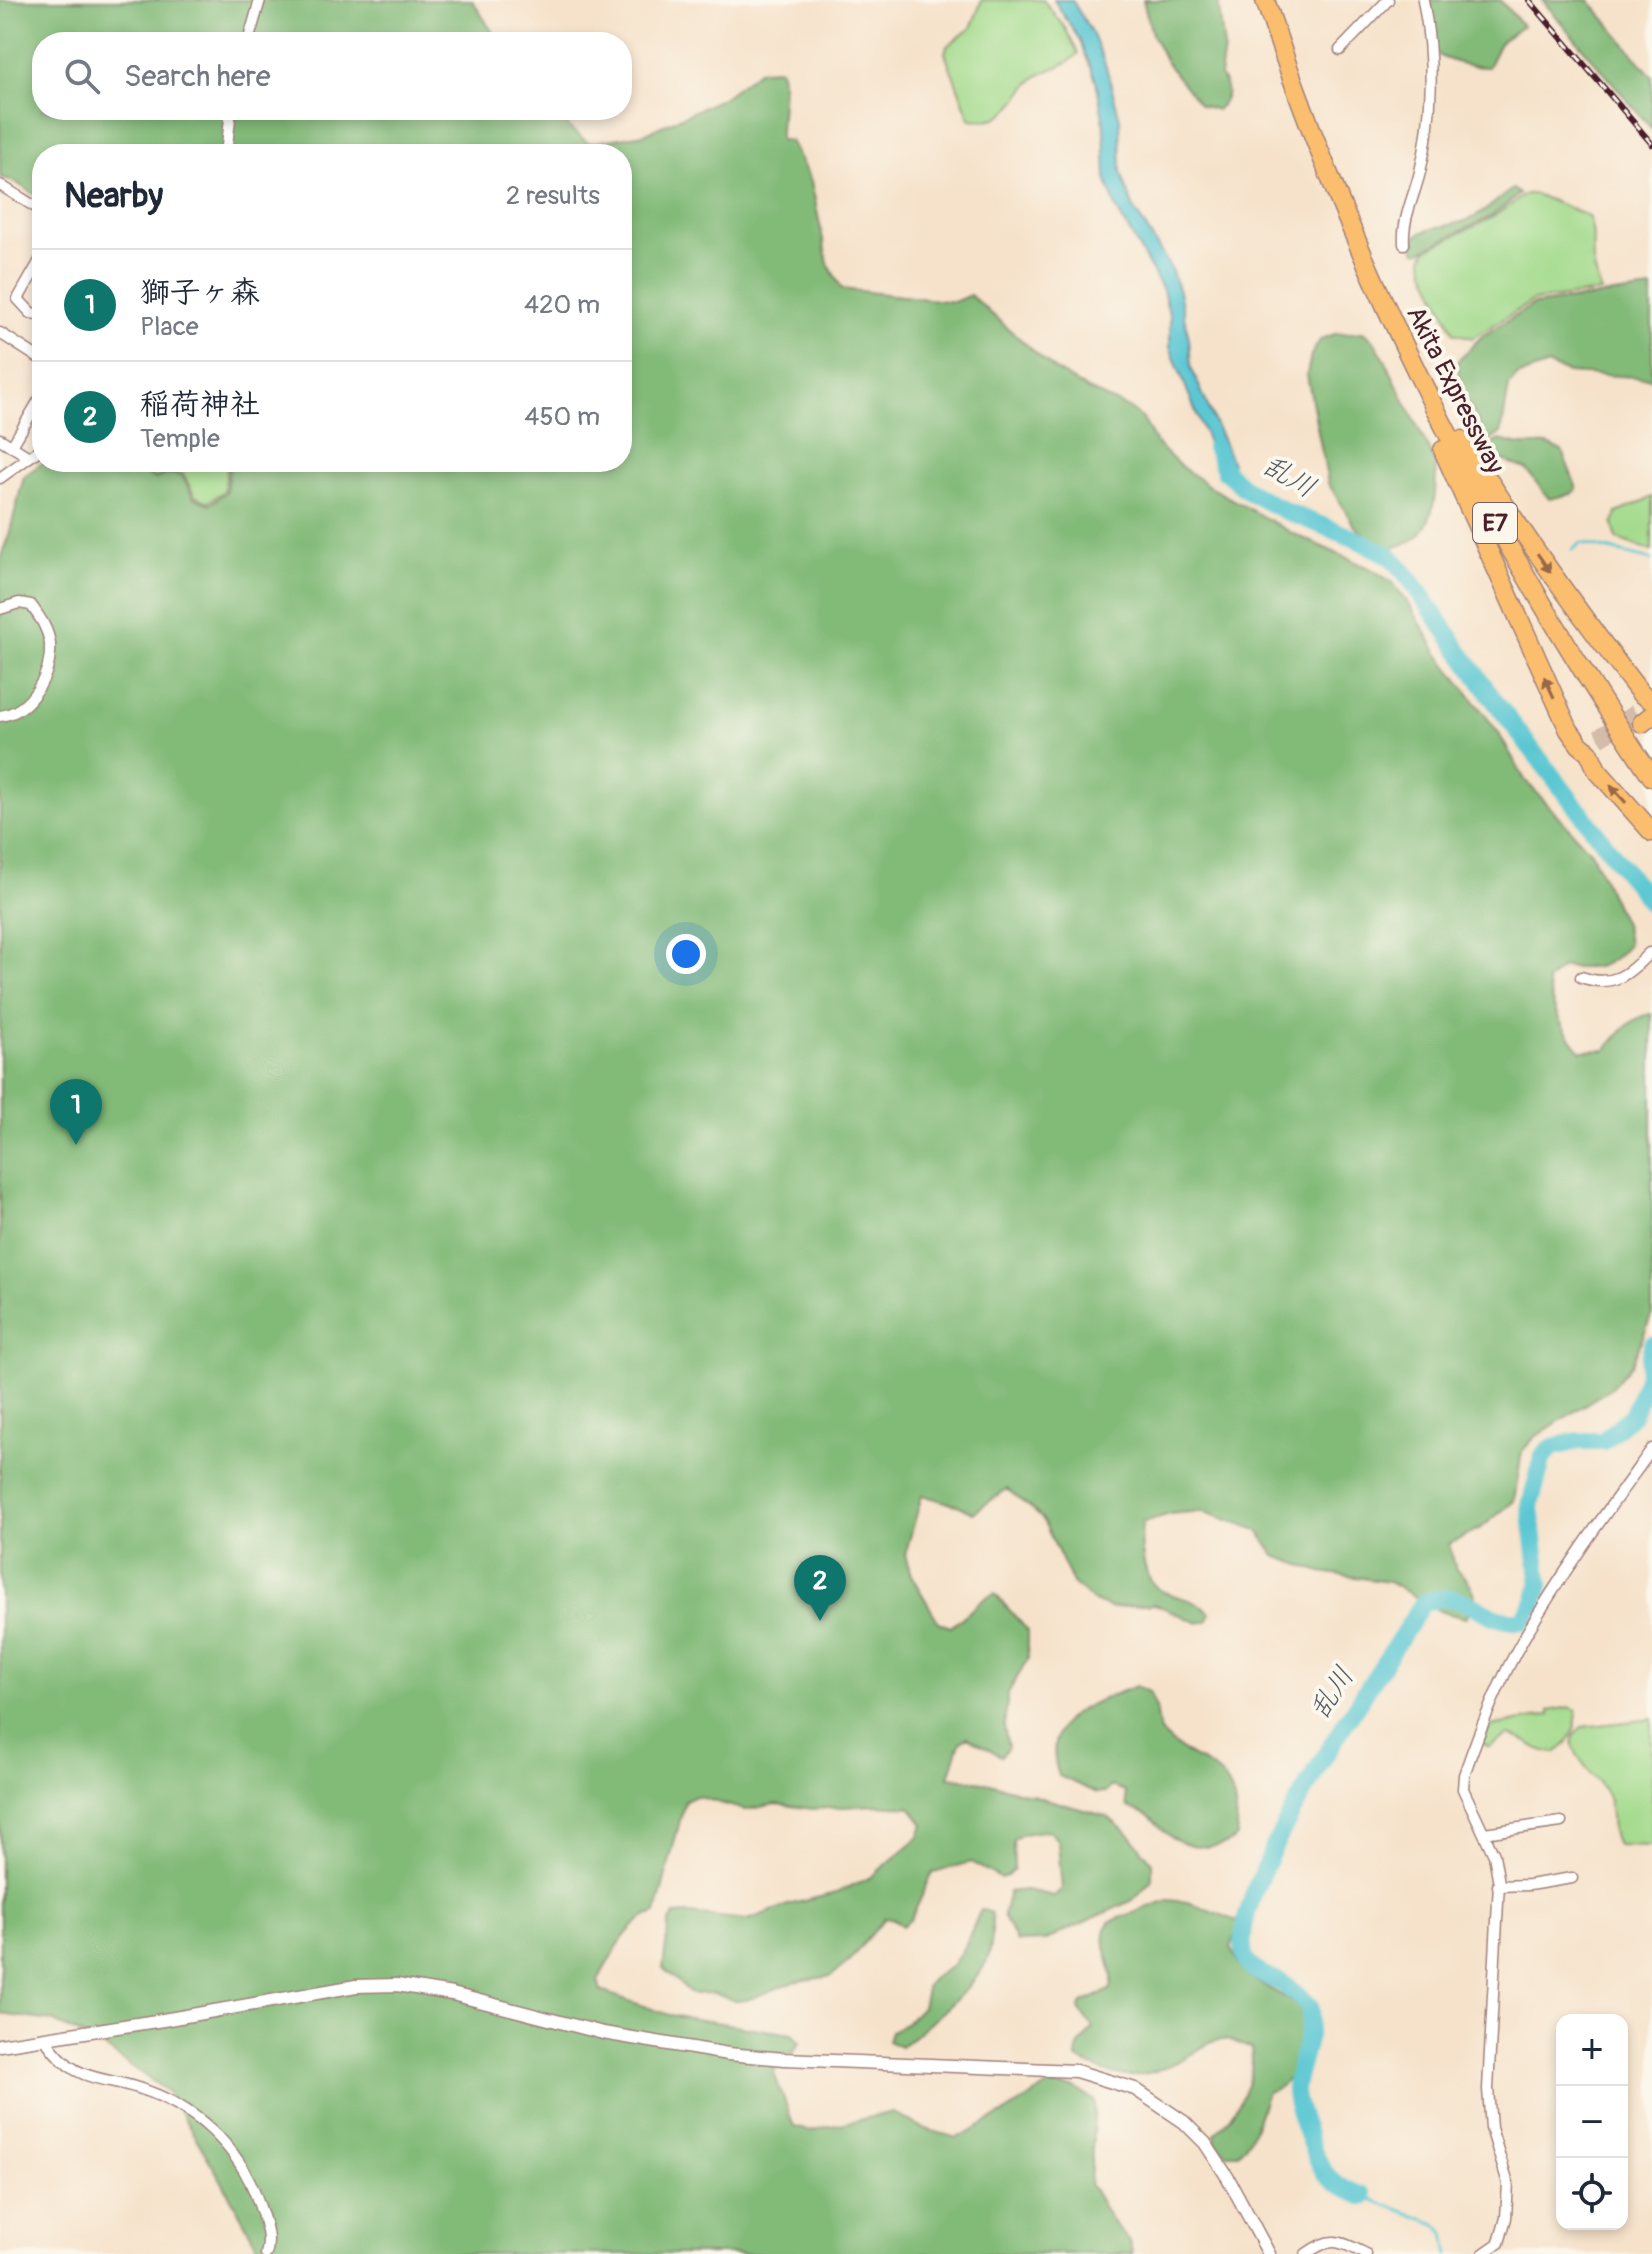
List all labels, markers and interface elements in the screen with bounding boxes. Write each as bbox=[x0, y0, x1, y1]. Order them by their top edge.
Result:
search box bbox=[32, 32, 632, 120]
icon: search bbox=[60, 54, 104, 98]
text: Search here bbox=[124, 58, 271, 95]
text: Nearby bbox=[64, 175, 163, 218]
text: 2 results bbox=[506, 180, 600, 212]
text: 獅子ヶ森 bbox=[140, 274, 260, 311]
text: 1 bbox=[85, 289, 95, 321]
text: 420 m bbox=[524, 289, 600, 321]
street label: Akita Expressway bbox=[1399, 301, 1511, 479]
text: Place bbox=[140, 311, 199, 343]
text: 稲荷神社 bbox=[140, 386, 260, 423]
text: 2 bbox=[83, 401, 97, 433]
text: 450 m bbox=[524, 401, 600, 433]
text: Temple bbox=[140, 423, 220, 455]
water label: 乱川 bbox=[1256, 448, 1322, 506]
road number: E7 bbox=[1473, 503, 1517, 543]
one-way arrow bbox=[1536, 552, 1551, 573]
one-way arrow bbox=[1542, 675, 1556, 698]
one-way arrow bbox=[1609, 784, 1627, 803]
your location bbox=[666, 934, 706, 974]
pin: 1 bbox=[50, 1079, 102, 1145]
pin: 2 bbox=[794, 1555, 846, 1621]
water label: 乱川 bbox=[1302, 1660, 1362, 1726]
map controls bbox=[1556, 2014, 1628, 2230]
button: + bbox=[1556, 2014, 1628, 2086]
button: − bbox=[1556, 2086, 1628, 2158]
button: locate bbox=[1556, 2158, 1628, 2230]

